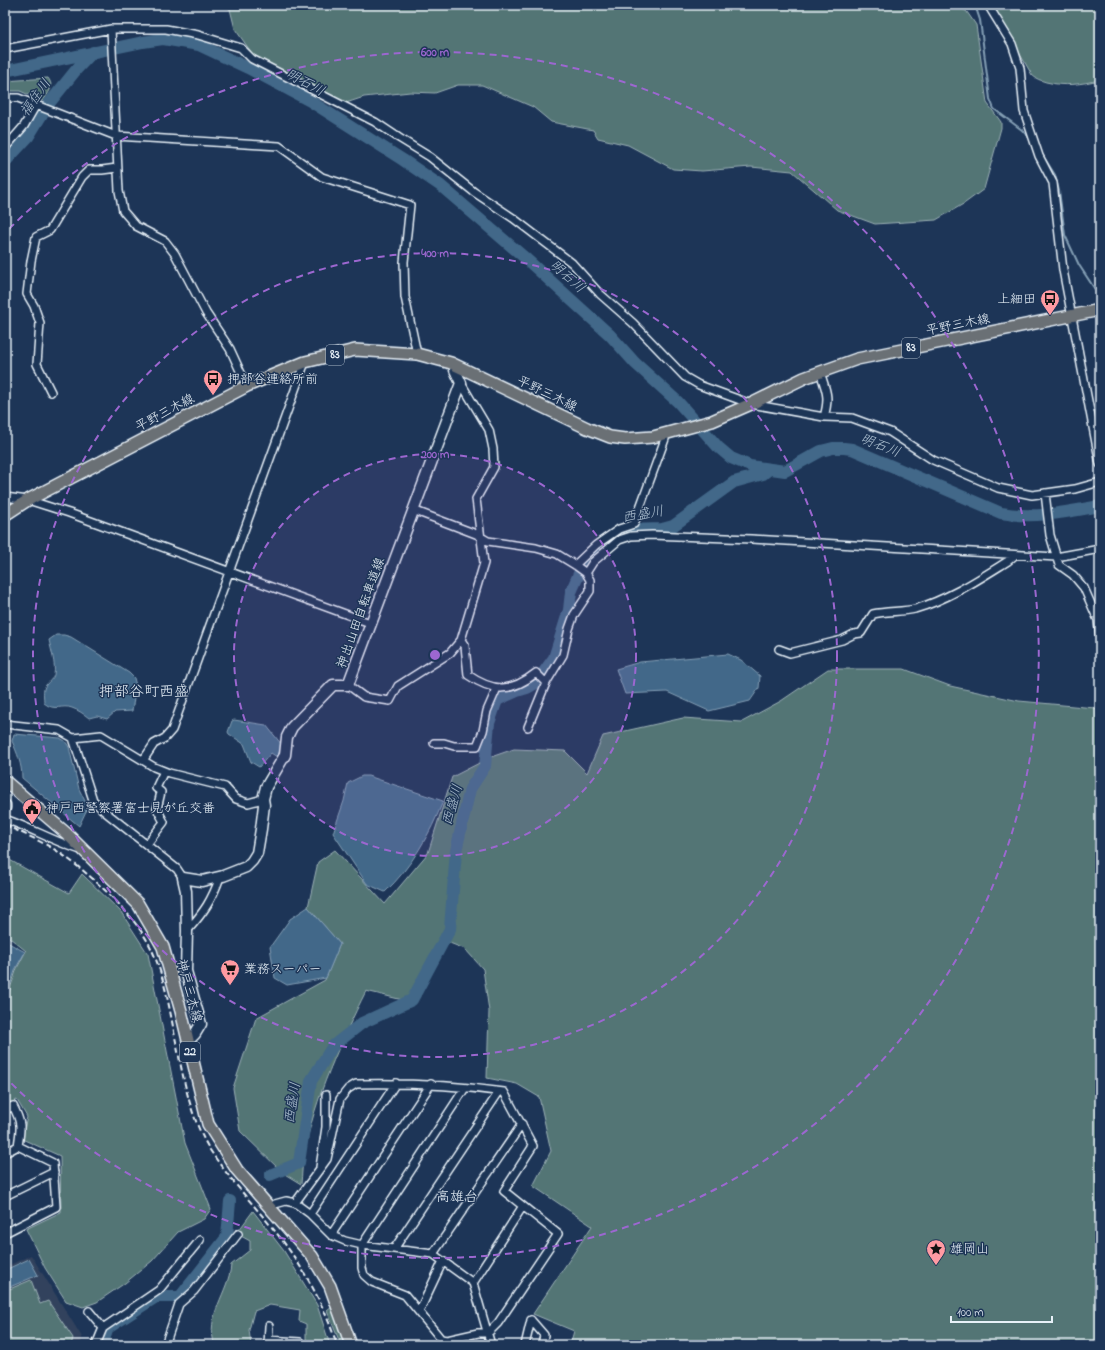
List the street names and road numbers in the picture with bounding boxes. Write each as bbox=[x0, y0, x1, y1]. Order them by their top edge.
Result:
street label: 平野三木線 bbox=[924, 309, 993, 341]
road number: 83 bbox=[902, 338, 920, 358]
road number: 83 bbox=[326, 345, 344, 365]
street label: 平野三木線 bbox=[514, 371, 581, 417]
street label: 平野三木線 bbox=[132, 389, 199, 437]
street label: 神出山田自転車道線 bbox=[332, 554, 390, 671]
street label: 神戸三木線 bbox=[171, 957, 207, 1026]
road number: 22 bbox=[180, 1042, 200, 1062]

